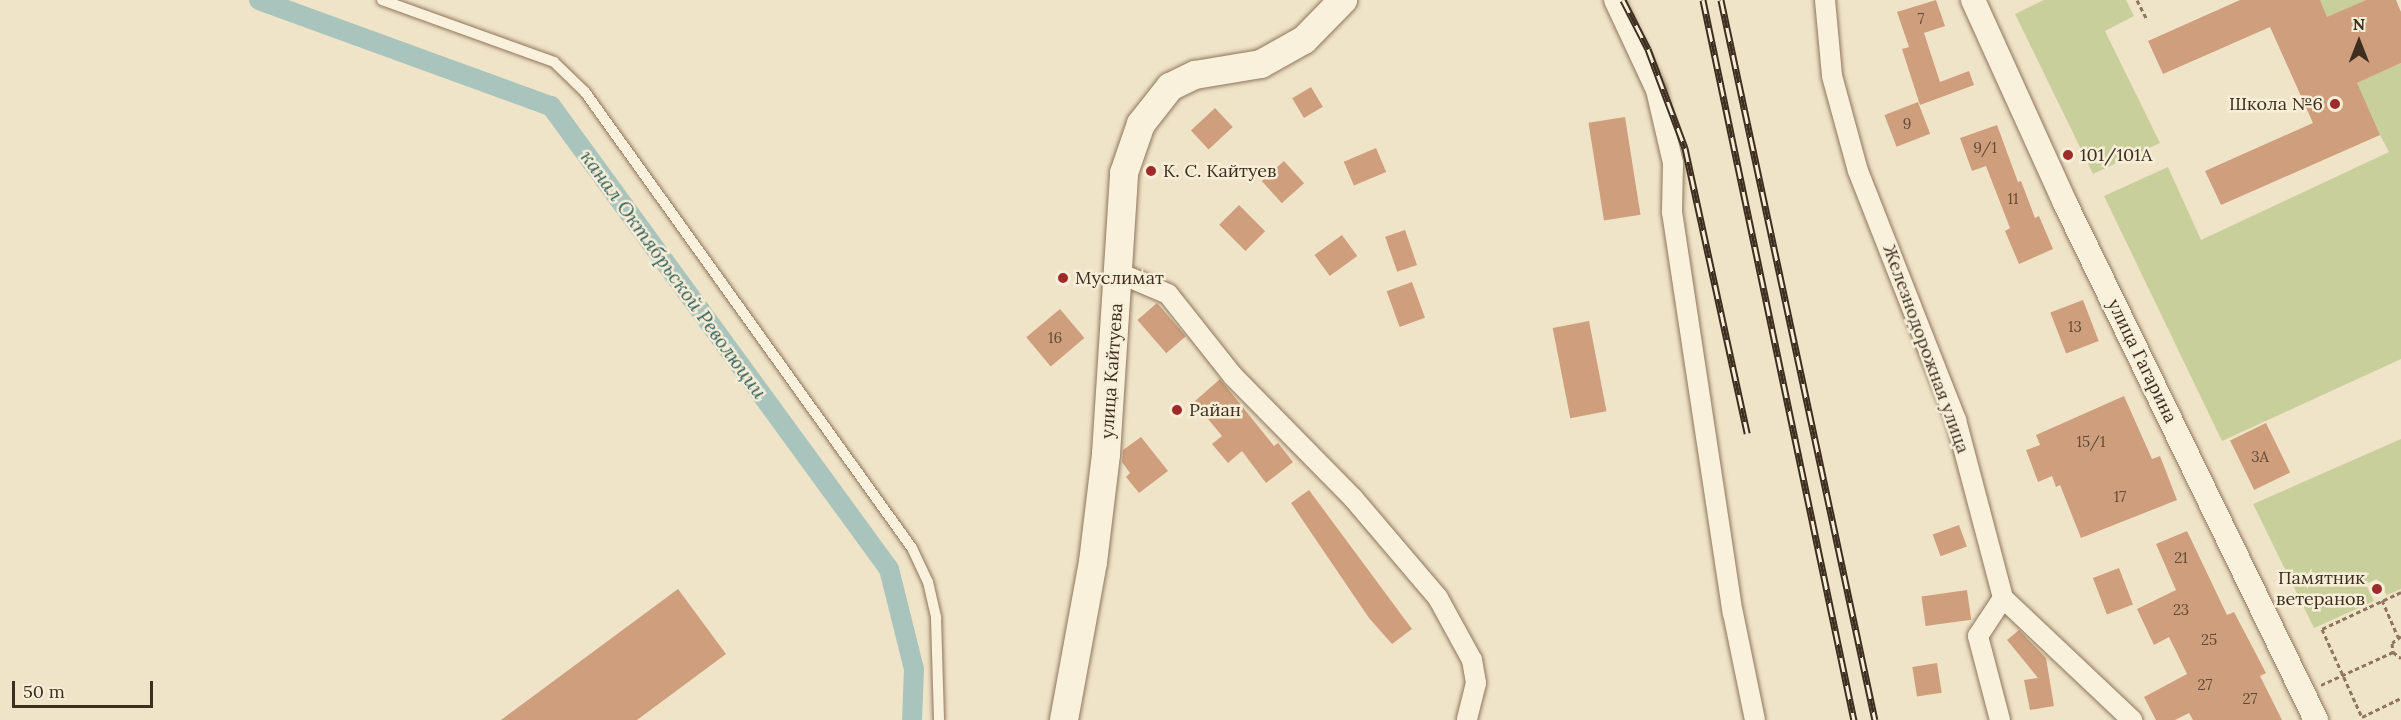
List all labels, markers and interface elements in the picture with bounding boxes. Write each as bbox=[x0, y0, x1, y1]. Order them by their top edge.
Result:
house number: 7 bbox=[1918, 10, 1924, 28]
north arrow bbox=[2329, 12, 2389, 72]
text: N bbox=[2353, 14, 2365, 34]
place label: Школа №6 bbox=[2229, 93, 2323, 115]
marker: Школа №6 bbox=[2328, 97, 2342, 111]
house number: 9 bbox=[1903, 115, 1911, 133]
house number: 9/1 bbox=[1973, 139, 1997, 157]
place label: 101/101А bbox=[2080, 144, 2152, 166]
water label: канал Октябрьской Революции bbox=[576, 145, 772, 403]
marker: 101/101А bbox=[2061, 148, 2075, 162]
place label: К. С. Кайтуев bbox=[1163, 160, 1276, 182]
marker: К. С. Кайтуев bbox=[1144, 164, 1158, 178]
house number: 11 bbox=[2008, 190, 2018, 208]
street label: Железнодорожная улица bbox=[1878, 242, 1974, 456]
place label: Муслимат bbox=[1075, 267, 1164, 289]
marker: Муслимат bbox=[1056, 271, 1070, 285]
street label: улица Гагарина bbox=[2103, 295, 2181, 427]
street label: улица Кайтуева bbox=[1096, 302, 1128, 440]
house number: 13 bbox=[2068, 318, 2082, 336]
house number: 16 bbox=[1048, 329, 1062, 347]
place label: Райан bbox=[1189, 399, 1241, 421]
marker: Райан bbox=[1170, 403, 1184, 417]
house number: 15/1 bbox=[2077, 433, 2105, 451]
house number: 3А bbox=[2251, 448, 2269, 466]
house number: 17 bbox=[2114, 488, 2126, 506]
house number: 21 bbox=[2174, 549, 2188, 567]
place label: Памятник ветеранов bbox=[2276, 568, 2365, 610]
marker: Памятник ветеранов bbox=[2370, 582, 2384, 596]
house number: 23 bbox=[2173, 601, 2189, 619]
house number: 25 bbox=[2201, 631, 2217, 649]
scale bar bbox=[15, 669, 156, 707]
house number: 27 bbox=[2198, 676, 2212, 694]
text: 50 m bbox=[23, 680, 65, 703]
house number: 27 bbox=[2243, 690, 2257, 708]

